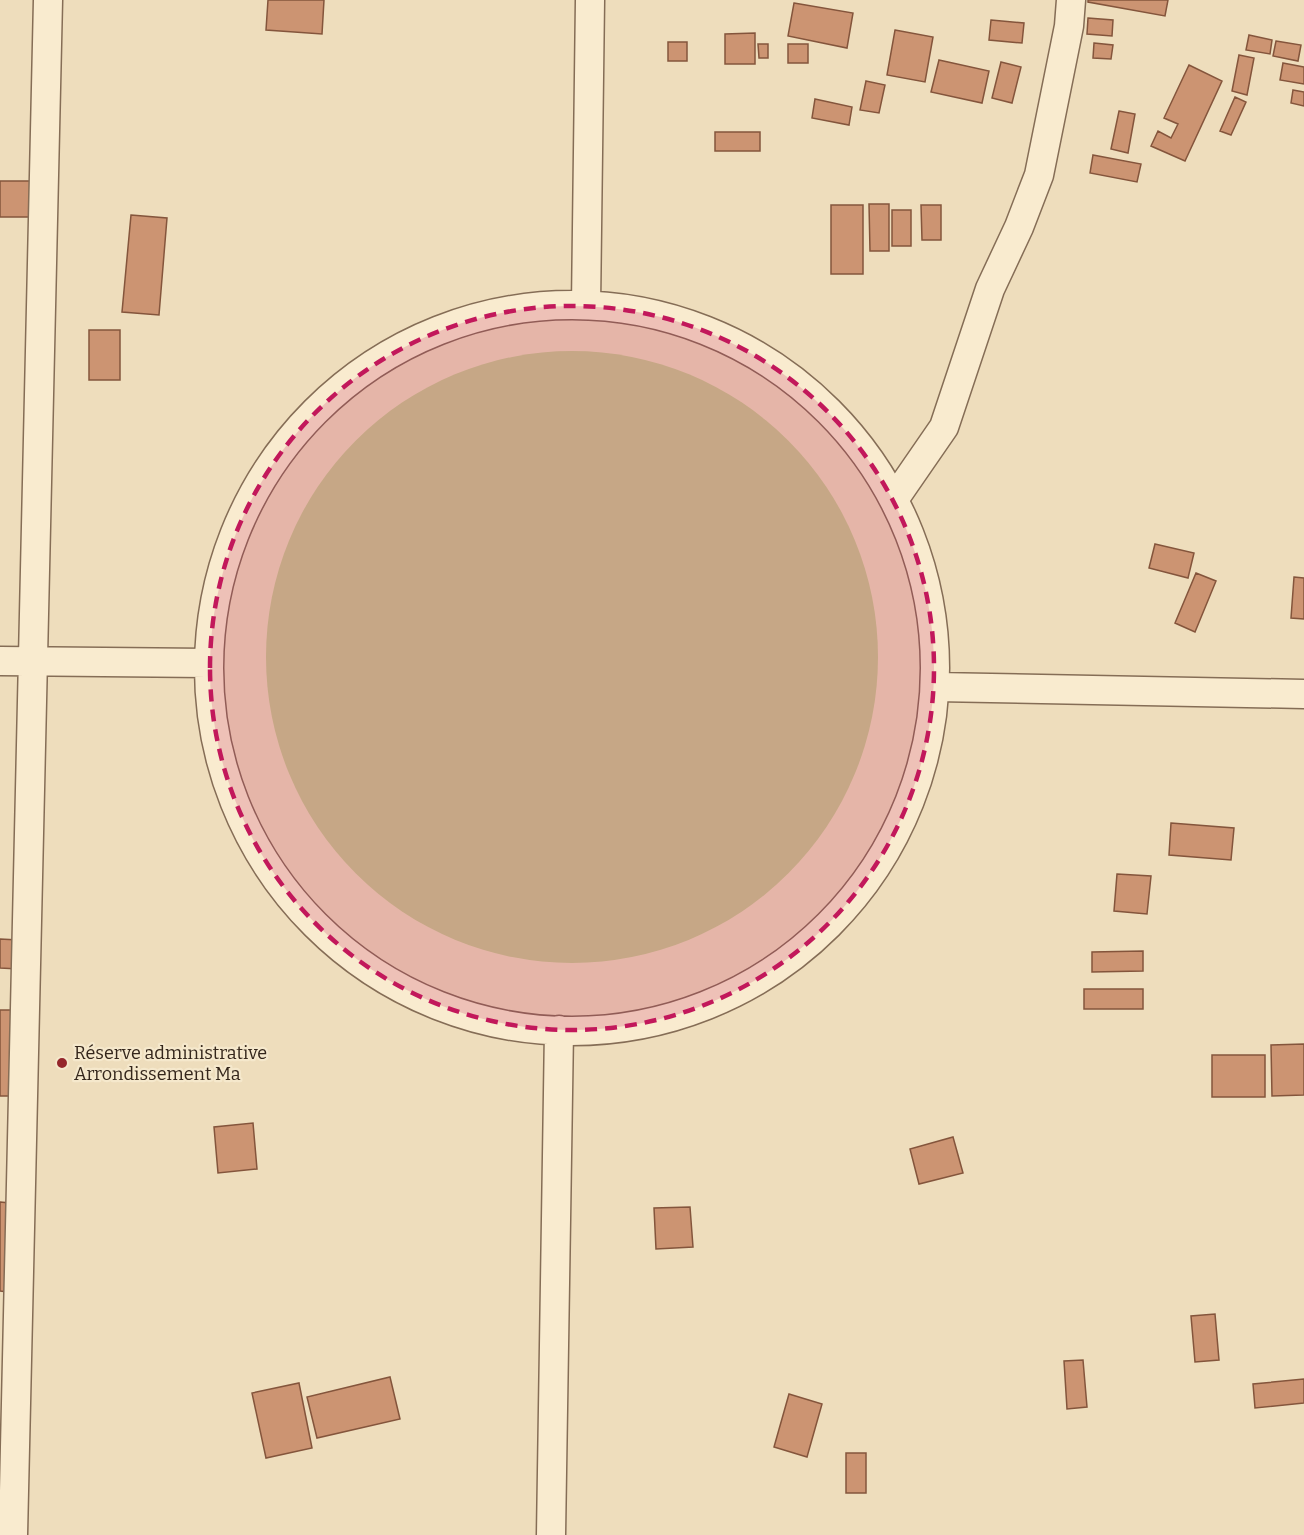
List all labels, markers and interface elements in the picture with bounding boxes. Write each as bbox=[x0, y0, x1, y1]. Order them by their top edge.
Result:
place label: Réserve administrative Arrondissement Ma bbox=[74, 1042, 267, 1085]
marker: Réserve administrative Arrondissement Ma bbox=[55, 1056, 69, 1070]

